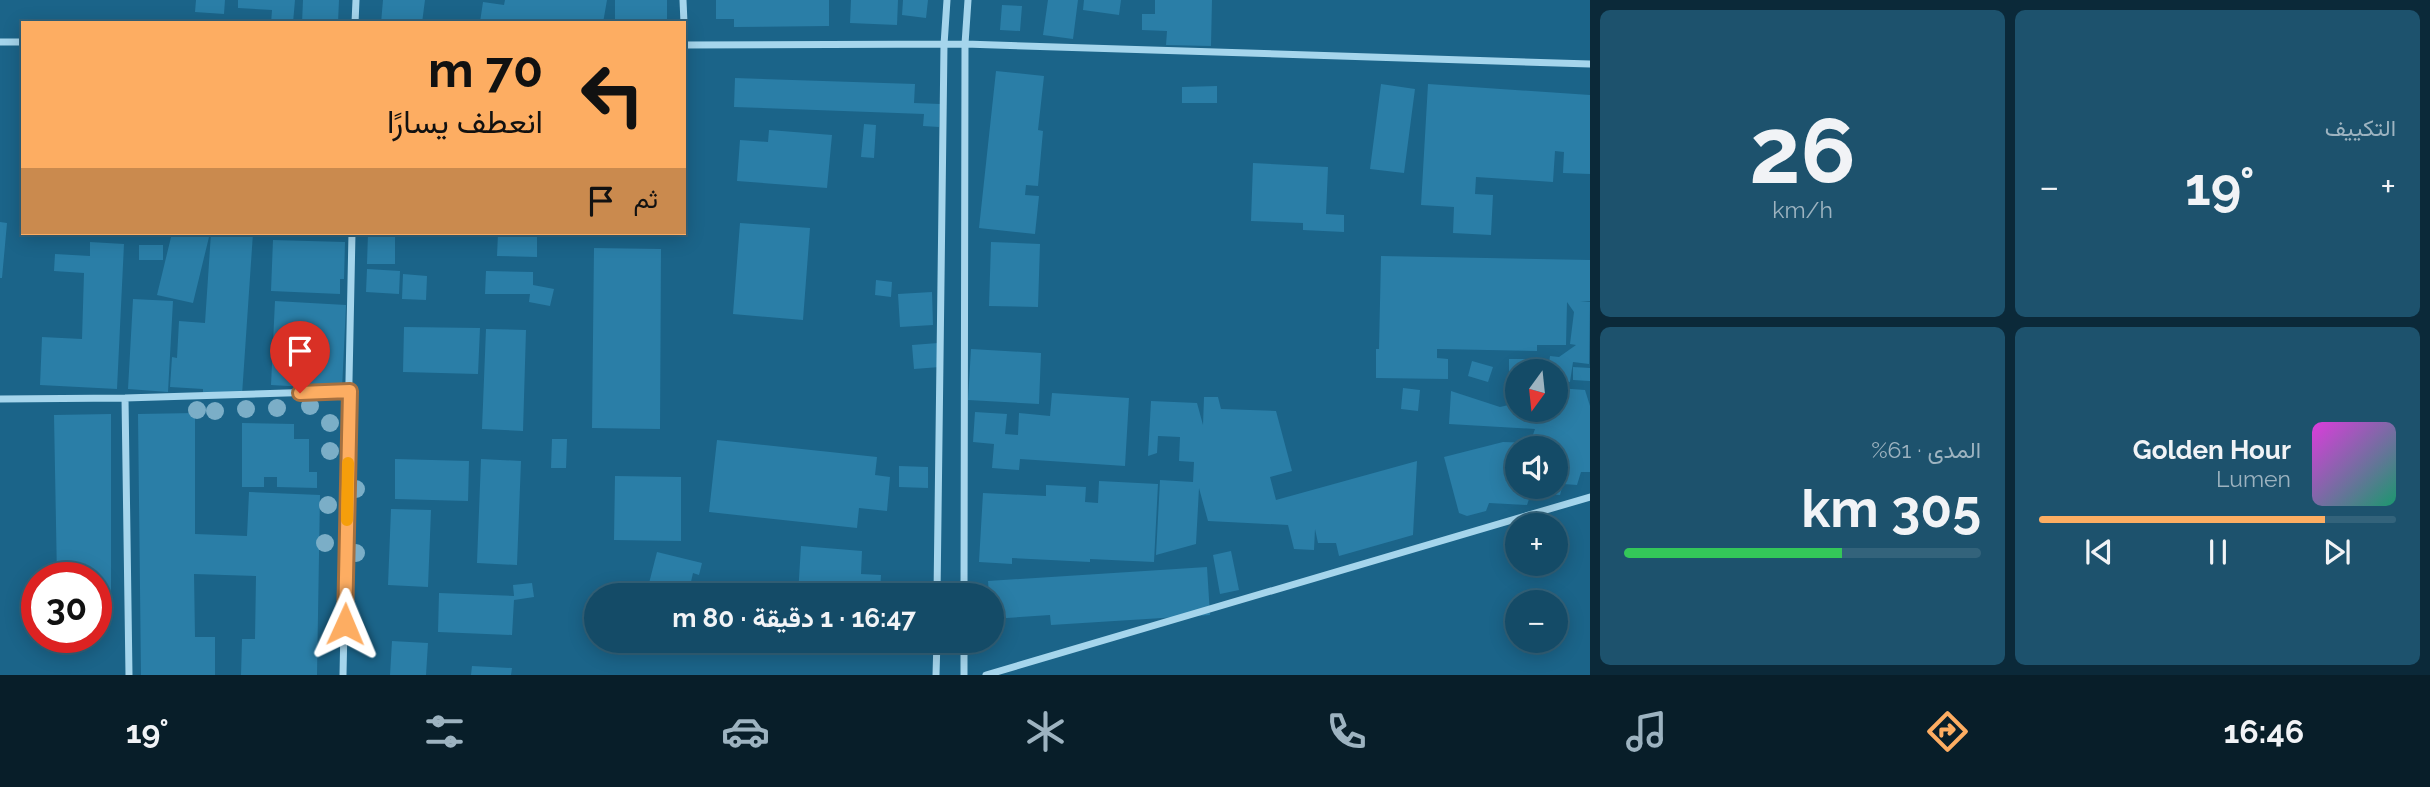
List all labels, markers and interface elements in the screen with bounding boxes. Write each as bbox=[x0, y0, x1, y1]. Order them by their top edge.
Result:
text: 70 m bbox=[428, 41, 543, 98]
icon: left bbox=[567, 49, 658, 140]
text: 26 bbox=[1749, 97, 1856, 204]
text: انعطف يسارًا bbox=[387, 103, 543, 140]
text: التكييف bbox=[2325, 114, 2396, 141]
text: 19° bbox=[2185, 156, 2255, 217]
text: − bbox=[2039, 164, 2059, 209]
text: + bbox=[2380, 164, 2396, 209]
icon: arrive bbox=[582, 182, 620, 220]
text: ثم bbox=[634, 184, 658, 214]
text: km/h bbox=[1772, 196, 1833, 223]
pin bbox=[270, 321, 330, 393]
icon: arrive bbox=[281, 332, 319, 370]
north arrow bbox=[1505, 359, 1568, 422]
map controls bbox=[1505, 359, 1568, 653]
text: Golden Hour bbox=[2133, 435, 2291, 465]
button: sound bbox=[1505, 436, 1568, 499]
text: المدى · 61% bbox=[1871, 436, 1981, 463]
text: Lumen bbox=[2216, 465, 2291, 492]
text: 305 km bbox=[1801, 478, 1981, 539]
button: + bbox=[1505, 513, 1568, 576]
icon: previous bbox=[2080, 533, 2118, 571]
icon: pause bbox=[2199, 533, 2237, 571]
icon: next bbox=[2318, 533, 2356, 571]
speed limit sign: 30 bbox=[21, 562, 112, 653]
position arrow bbox=[308, 587, 382, 661]
button: − bbox=[1505, 590, 1568, 653]
text: 16:47 · 1 دقيقة · 80 m bbox=[672, 603, 916, 633]
icon: filters bbox=[420, 707, 469, 756]
icon: car bbox=[721, 707, 770, 756]
icon: climate bbox=[1021, 707, 1070, 756]
icon: phone bbox=[1322, 707, 1371, 756]
icon: music bbox=[1622, 707, 1671, 756]
icon: directions bbox=[1923, 707, 1972, 756]
text: 19° bbox=[126, 713, 169, 750]
text: 16:46 bbox=[2223, 713, 2304, 750]

